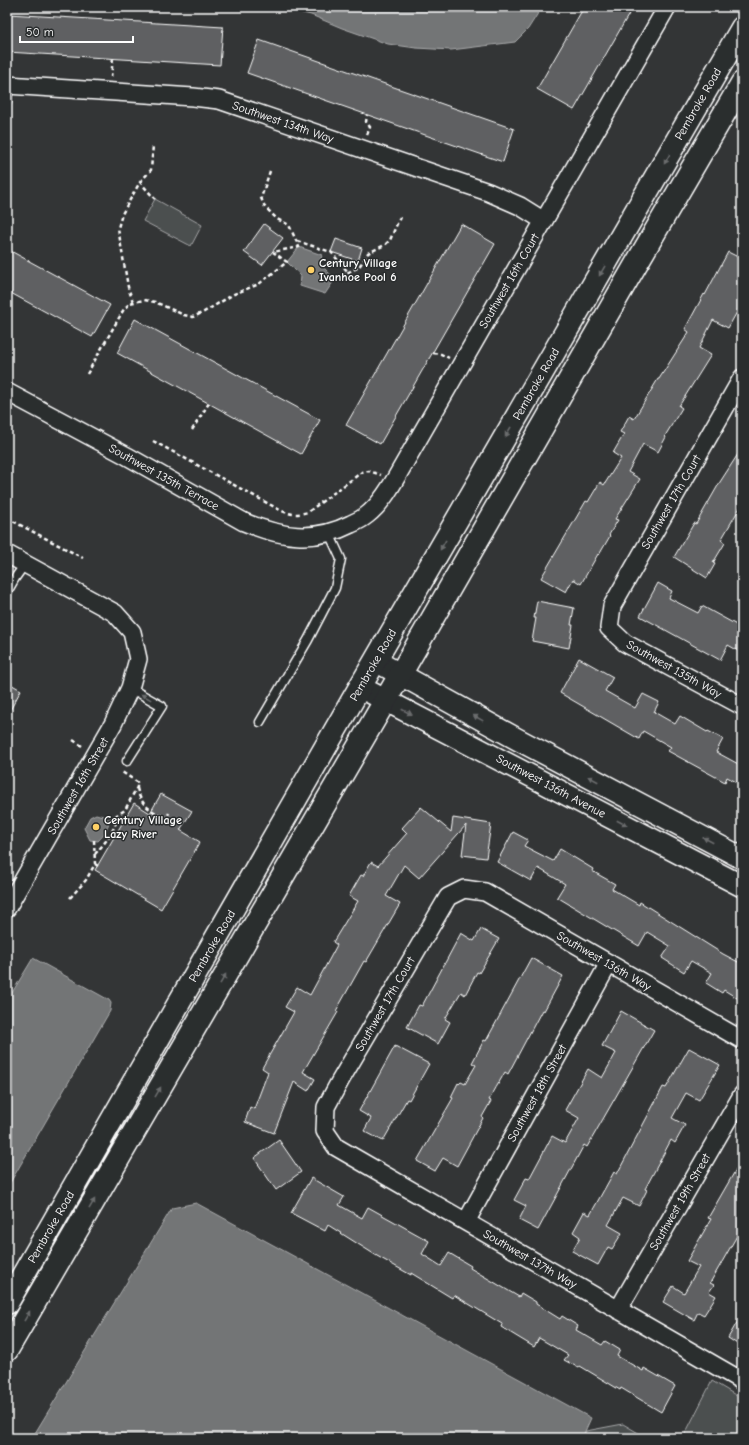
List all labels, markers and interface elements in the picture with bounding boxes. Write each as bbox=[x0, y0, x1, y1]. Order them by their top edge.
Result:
scale bar bbox=[20, 18, 133, 44]
text: 50 m bbox=[26, 25, 54, 39]
street label: Pembroke Road bbox=[672, 65, 724, 143]
street label: Southwest 134th Way bbox=[231, 98, 336, 146]
one-way arrow bbox=[663, 153, 670, 165]
street label: Southwest 16th Court bbox=[476, 230, 542, 331]
place label: Century Village Ivanhoe Pool 6 bbox=[319, 256, 397, 284]
marker: Century Village Ivanhoe Pool 6 bbox=[306, 265, 316, 275]
one-way arrow bbox=[598, 265, 605, 277]
street label: Pembroke Road bbox=[510, 345, 562, 423]
one-way arrow bbox=[505, 426, 512, 438]
street label: Southwest 135th Terrace bbox=[106, 441, 222, 513]
street label: Southwest 17th Court bbox=[638, 452, 704, 552]
one-way arrow bbox=[440, 539, 447, 551]
street label: Pembroke Road bbox=[347, 626, 399, 704]
street label: Southwest 135th Way bbox=[624, 637, 725, 701]
one-way arrow bbox=[140, 694, 152, 701]
one-way arrow bbox=[401, 709, 413, 715]
one-way arrow bbox=[472, 714, 484, 721]
street label: Southwest 16th Street bbox=[45, 735, 112, 837]
street label: Southwest 136th Avenue bbox=[494, 751, 608, 821]
one-way arrow bbox=[587, 776, 598, 782]
place label: Century Village Lazy River bbox=[104, 813, 182, 841]
one-way arrow bbox=[616, 820, 628, 826]
marker: Century Village Lazy River bbox=[91, 822, 101, 832]
one-way arrow bbox=[702, 837, 713, 843]
street label: Pembroke Road bbox=[186, 907, 238, 985]
street label: Southwest 136th Way bbox=[554, 928, 654, 994]
street label: Southwest 17th Court bbox=[352, 954, 418, 1054]
one-way arrow bbox=[219, 974, 226, 985]
street label: Southwest 18th Street bbox=[504, 1041, 570, 1144]
one-way arrow bbox=[154, 1086, 161, 1098]
street label: Southwest 19th Street bbox=[647, 1151, 714, 1253]
street label: Pembroke Road bbox=[25, 1188, 77, 1266]
one-way arrow bbox=[89, 1198, 96, 1210]
street label: Southwest 137th Way bbox=[481, 1226, 580, 1292]
one-way arrow bbox=[23, 1310, 30, 1322]

